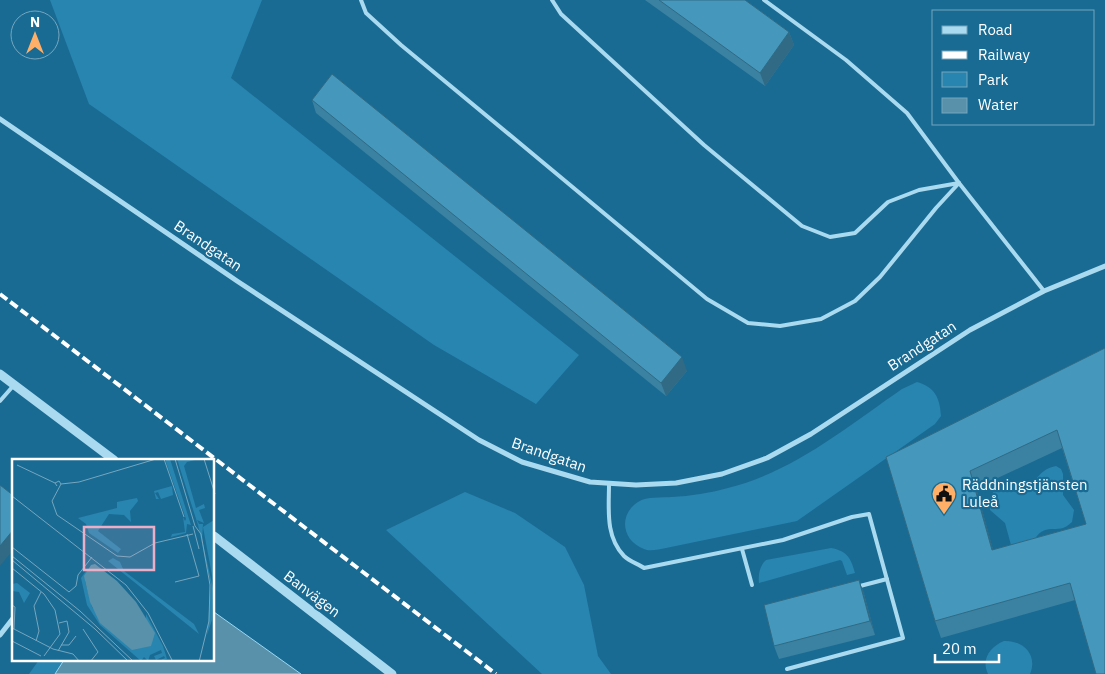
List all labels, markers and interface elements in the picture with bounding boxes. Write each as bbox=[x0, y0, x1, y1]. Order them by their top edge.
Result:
north arrow bbox=[10, 10, 60, 60]
legend bbox=[932, 10, 1095, 125]
text: N bbox=[30, 13, 40, 31]
text: Road bbox=[978, 20, 1013, 39]
text: Railway bbox=[978, 45, 1031, 64]
text: Park bbox=[978, 70, 1008, 89]
text: Water bbox=[978, 95, 1019, 114]
street label: Brandgatan bbox=[171, 216, 246, 275]
street label: Brandgatan bbox=[884, 316, 960, 375]
street label: Brandgatan bbox=[509, 433, 589, 476]
inset map bbox=[12, 459, 215, 662]
place label: Räddningstjänsten Luleå bbox=[962, 475, 1087, 511]
public building icon: Räddningstjänsten Luleå bbox=[931, 481, 957, 515]
street label: Banvägen bbox=[280, 566, 344, 621]
scale bar bbox=[935, 632, 999, 664]
text: 20 m bbox=[942, 639, 977, 658]

